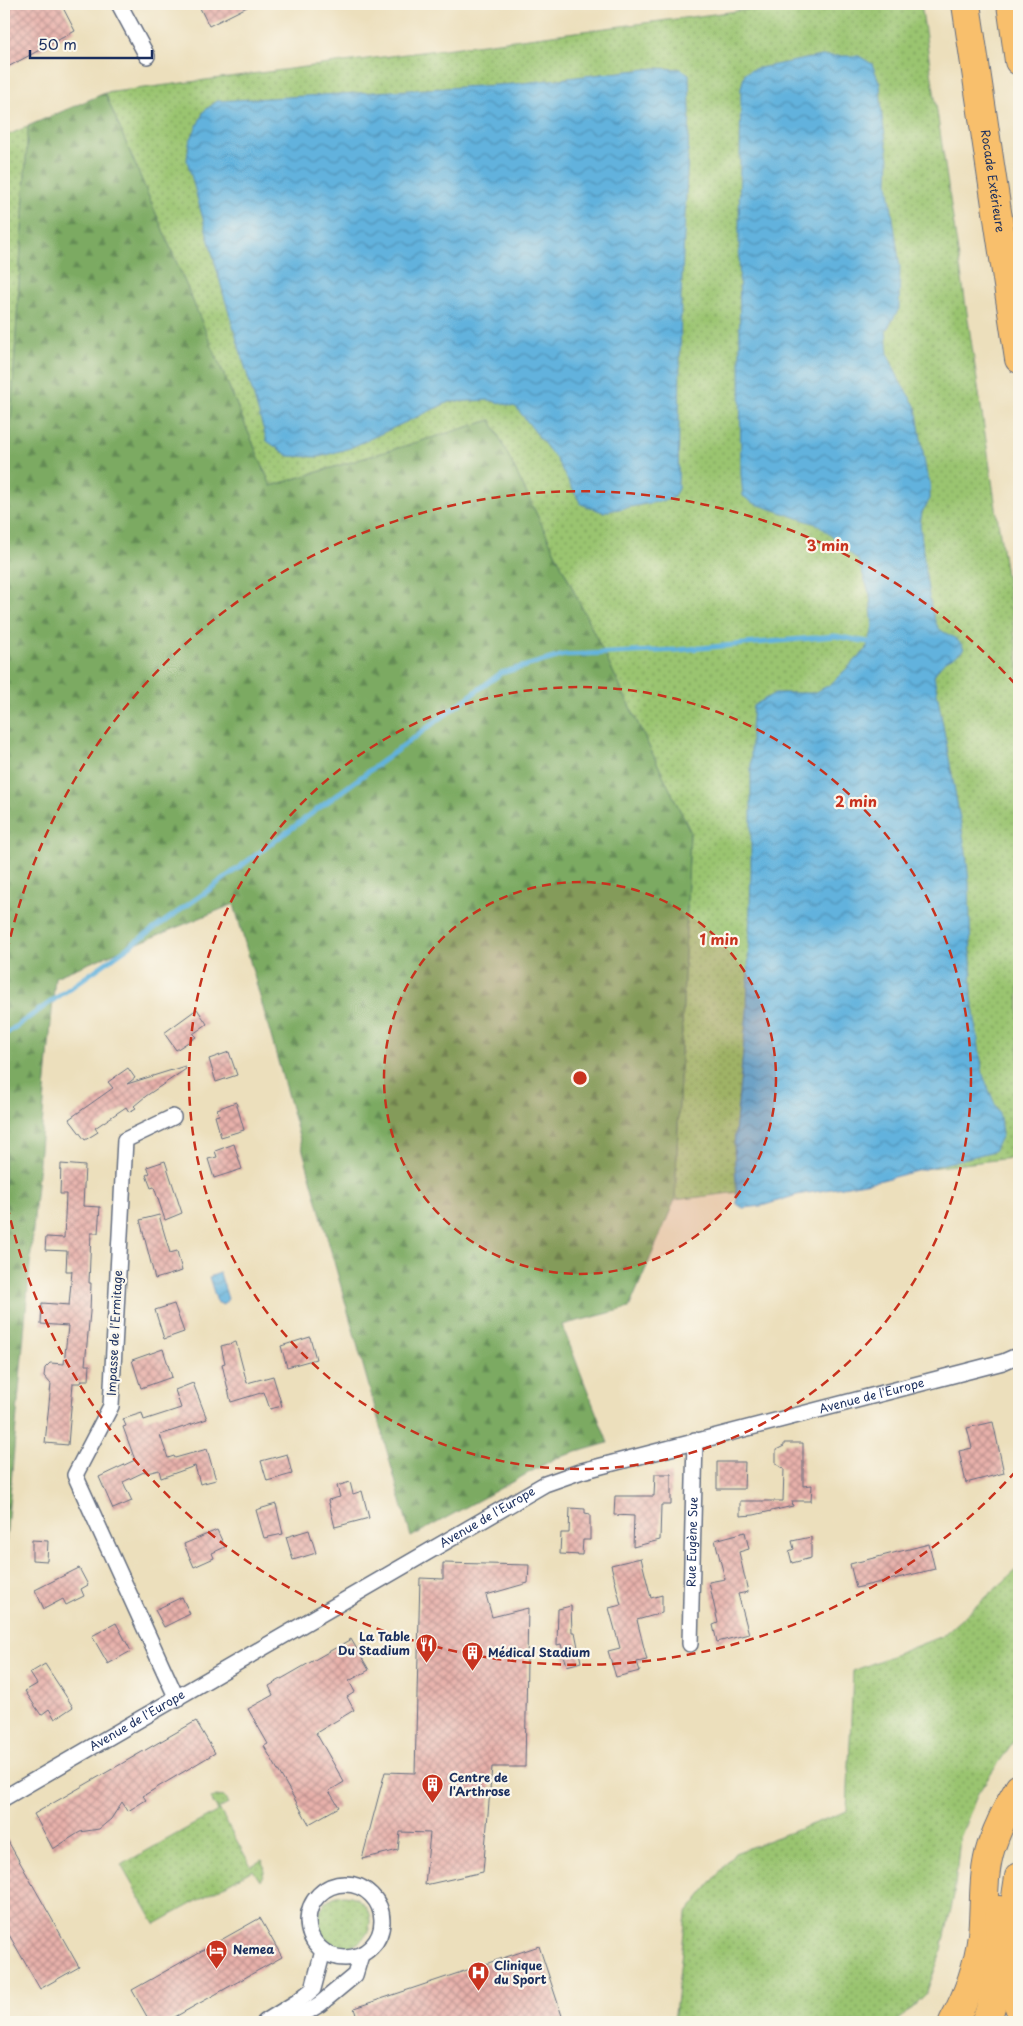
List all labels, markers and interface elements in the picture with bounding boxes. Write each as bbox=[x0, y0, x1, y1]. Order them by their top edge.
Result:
scale bar bbox=[30, 28, 152, 60]
text: 50 m bbox=[38, 32, 77, 55]
street label: Rocade Extérieure bbox=[977, 128, 1010, 234]
text: 3 min bbox=[807, 533, 849, 556]
text: 2 min bbox=[835, 789, 877, 812]
text: 1 min bbox=[700, 927, 738, 950]
centre of rings bbox=[571, 1069, 589, 1087]
street label: Impasse de l'Ermitage bbox=[102, 1270, 126, 1396]
street label: Avenue de l'Europe bbox=[817, 1373, 926, 1417]
street label: Avenue de l'Europe bbox=[436, 1482, 538, 1551]
street label: Rue Eugène Sue bbox=[681, 1497, 702, 1587]
place label: La Table Du Stadium bbox=[338, 1627, 410, 1659]
restaurant icon: La Table Du Stadium bbox=[414, 1632, 438, 1663]
building icon: Médical Stadium bbox=[460, 1641, 484, 1672]
place label: Médical Stadium bbox=[488, 1643, 590, 1661]
street label: Avenue de l'Europe bbox=[86, 1685, 188, 1755]
place label: Centre de l'Arthrose bbox=[449, 1768, 511, 1800]
building icon: Centre de l'Arthrose bbox=[421, 1773, 445, 1804]
hotel icon: Nemea bbox=[205, 1938, 229, 1969]
place label: Nemea bbox=[233, 1940, 274, 1958]
place label: Clinique du Sport bbox=[494, 1956, 547, 1988]
hospital icon: Clinique du Sport bbox=[466, 1961, 490, 1992]

